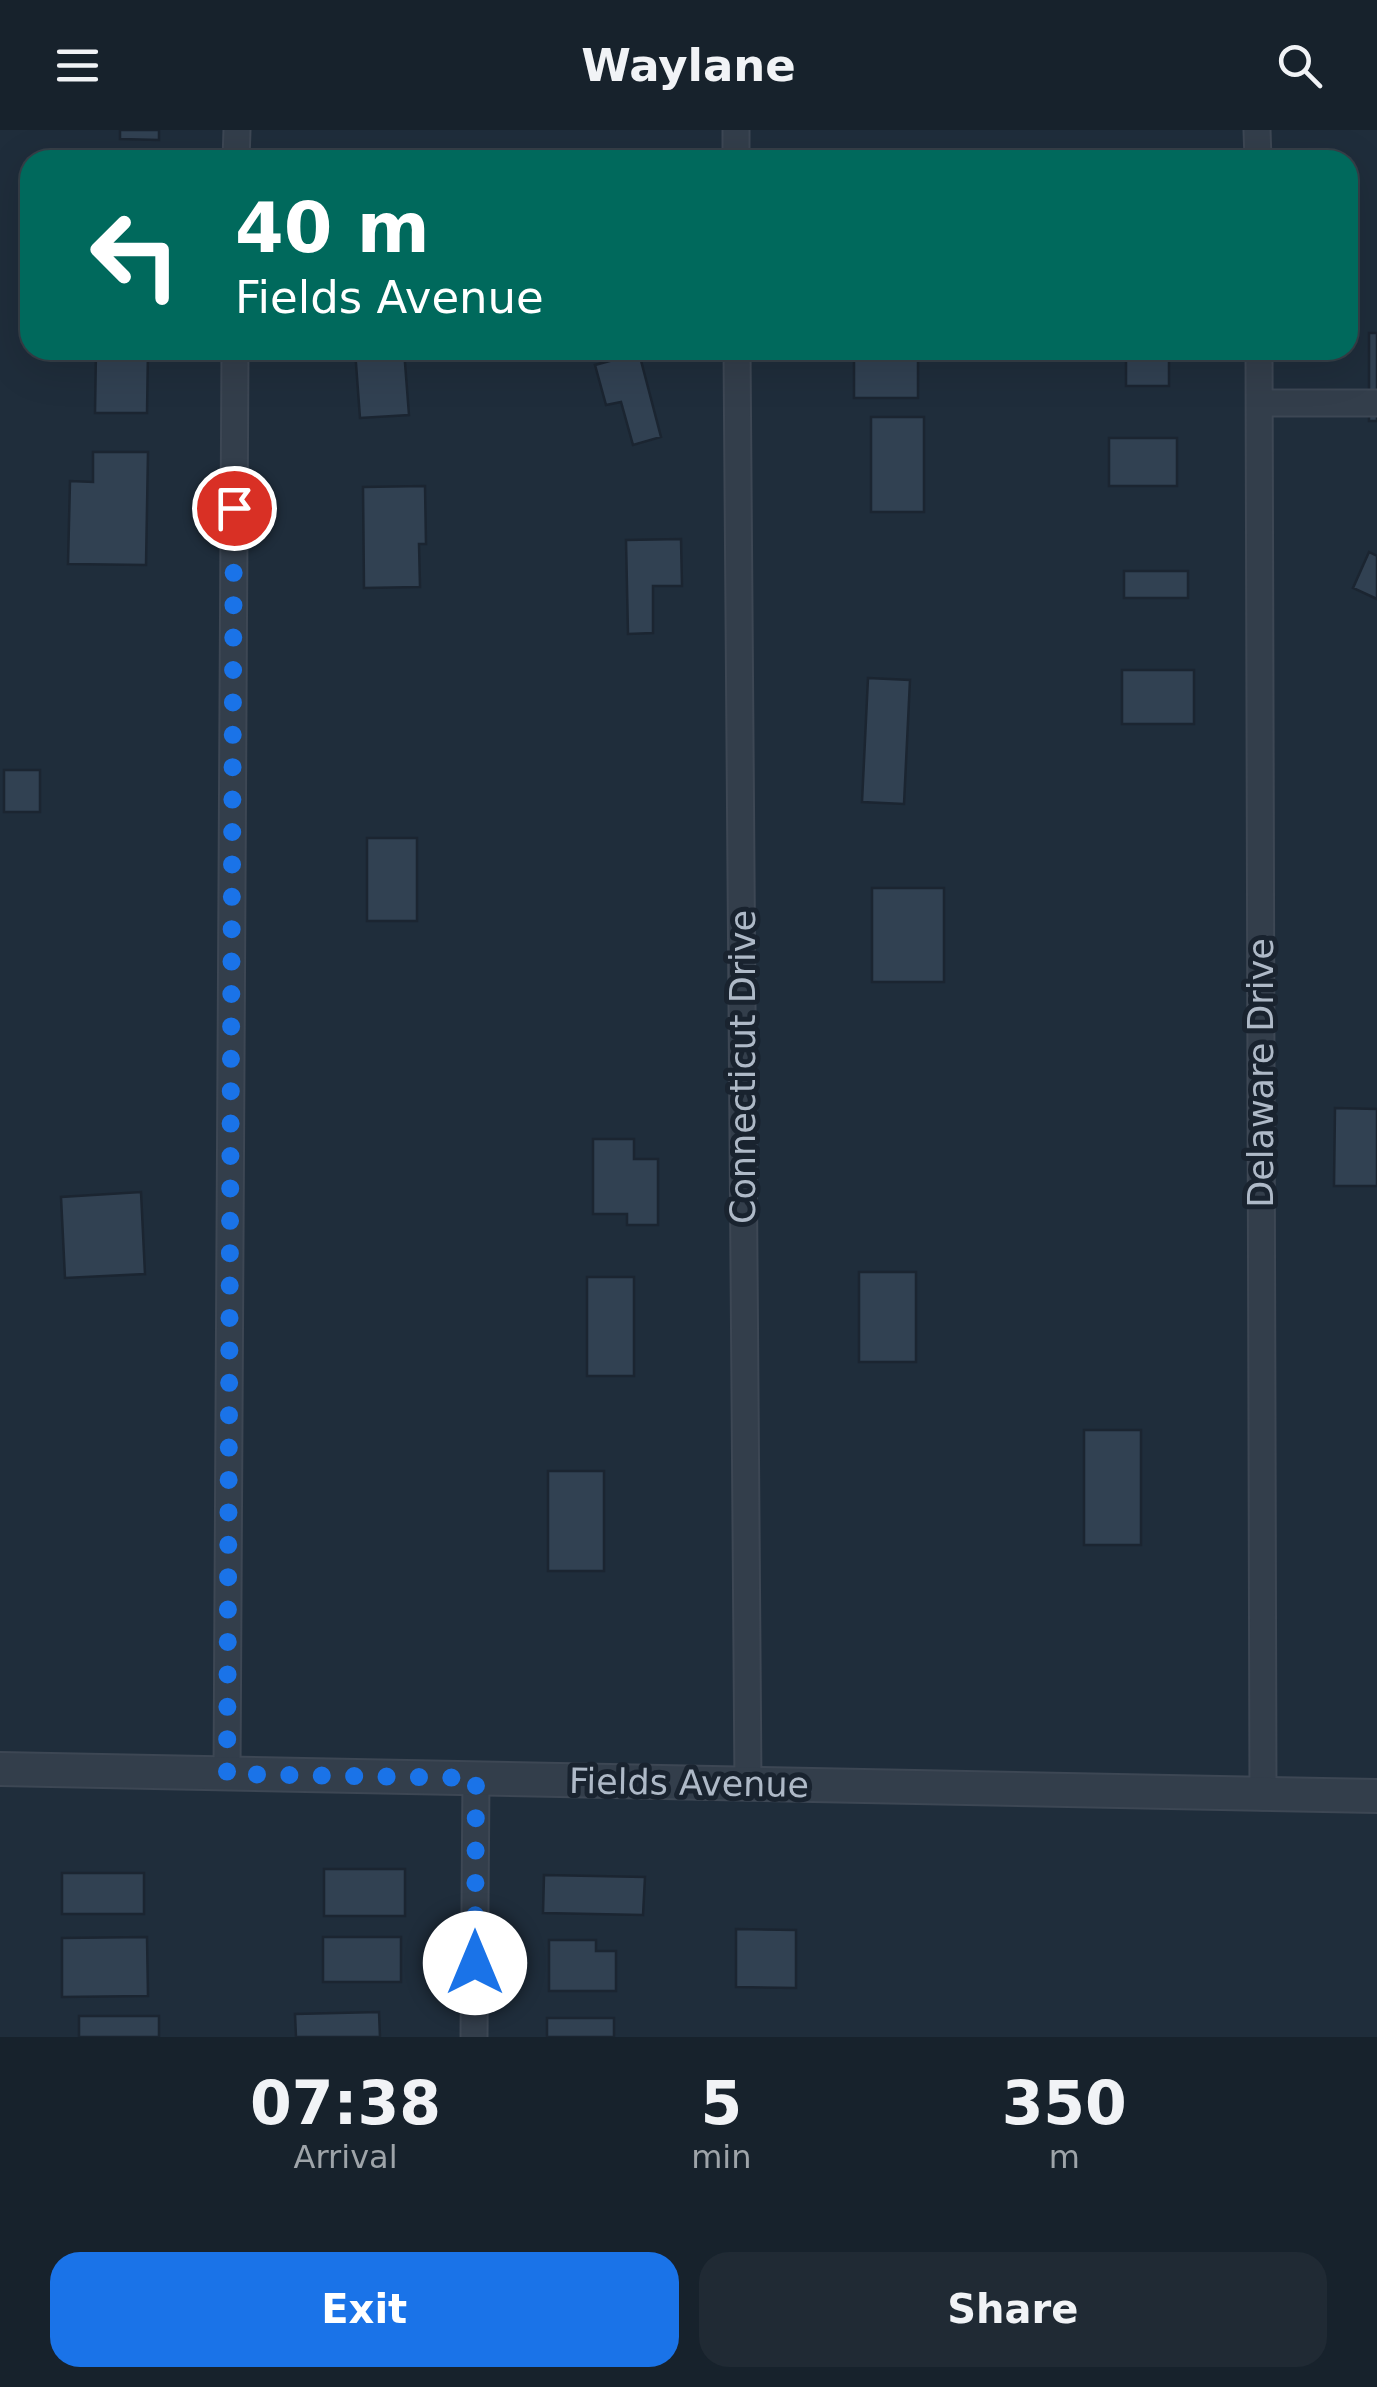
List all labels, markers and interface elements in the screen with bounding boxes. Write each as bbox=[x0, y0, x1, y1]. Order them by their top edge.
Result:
icon: menu bbox=[50, 38, 105, 93]
icon: search bbox=[1272, 38, 1327, 93]
text: Waylane bbox=[581, 39, 796, 92]
text: 40 m bbox=[235, 187, 430, 269]
icon: left bbox=[70, 190, 200, 320]
text: Fields Avenue bbox=[235, 271, 544, 324]
pin bbox=[192, 466, 277, 551]
icon: arrive bbox=[207, 481, 262, 536]
street label: Connecticut Drive bbox=[723, 910, 763, 1224]
street label: Delaware Drive bbox=[1241, 938, 1281, 1208]
street label: Fields Avenue bbox=[569, 1761, 809, 1805]
position arrow bbox=[423, 1911, 527, 2015]
text: 07:38 bbox=[250, 2068, 441, 2138]
text: 5 bbox=[700, 2068, 742, 2138]
text: 350 bbox=[1002, 2068, 1127, 2138]
text: Arrival bbox=[294, 2138, 398, 2176]
text: min bbox=[691, 2138, 752, 2176]
text: m bbox=[1049, 2138, 1080, 2176]
button: Exit bbox=[50, 2252, 679, 2367]
button: Share bbox=[699, 2252, 1327, 2367]

